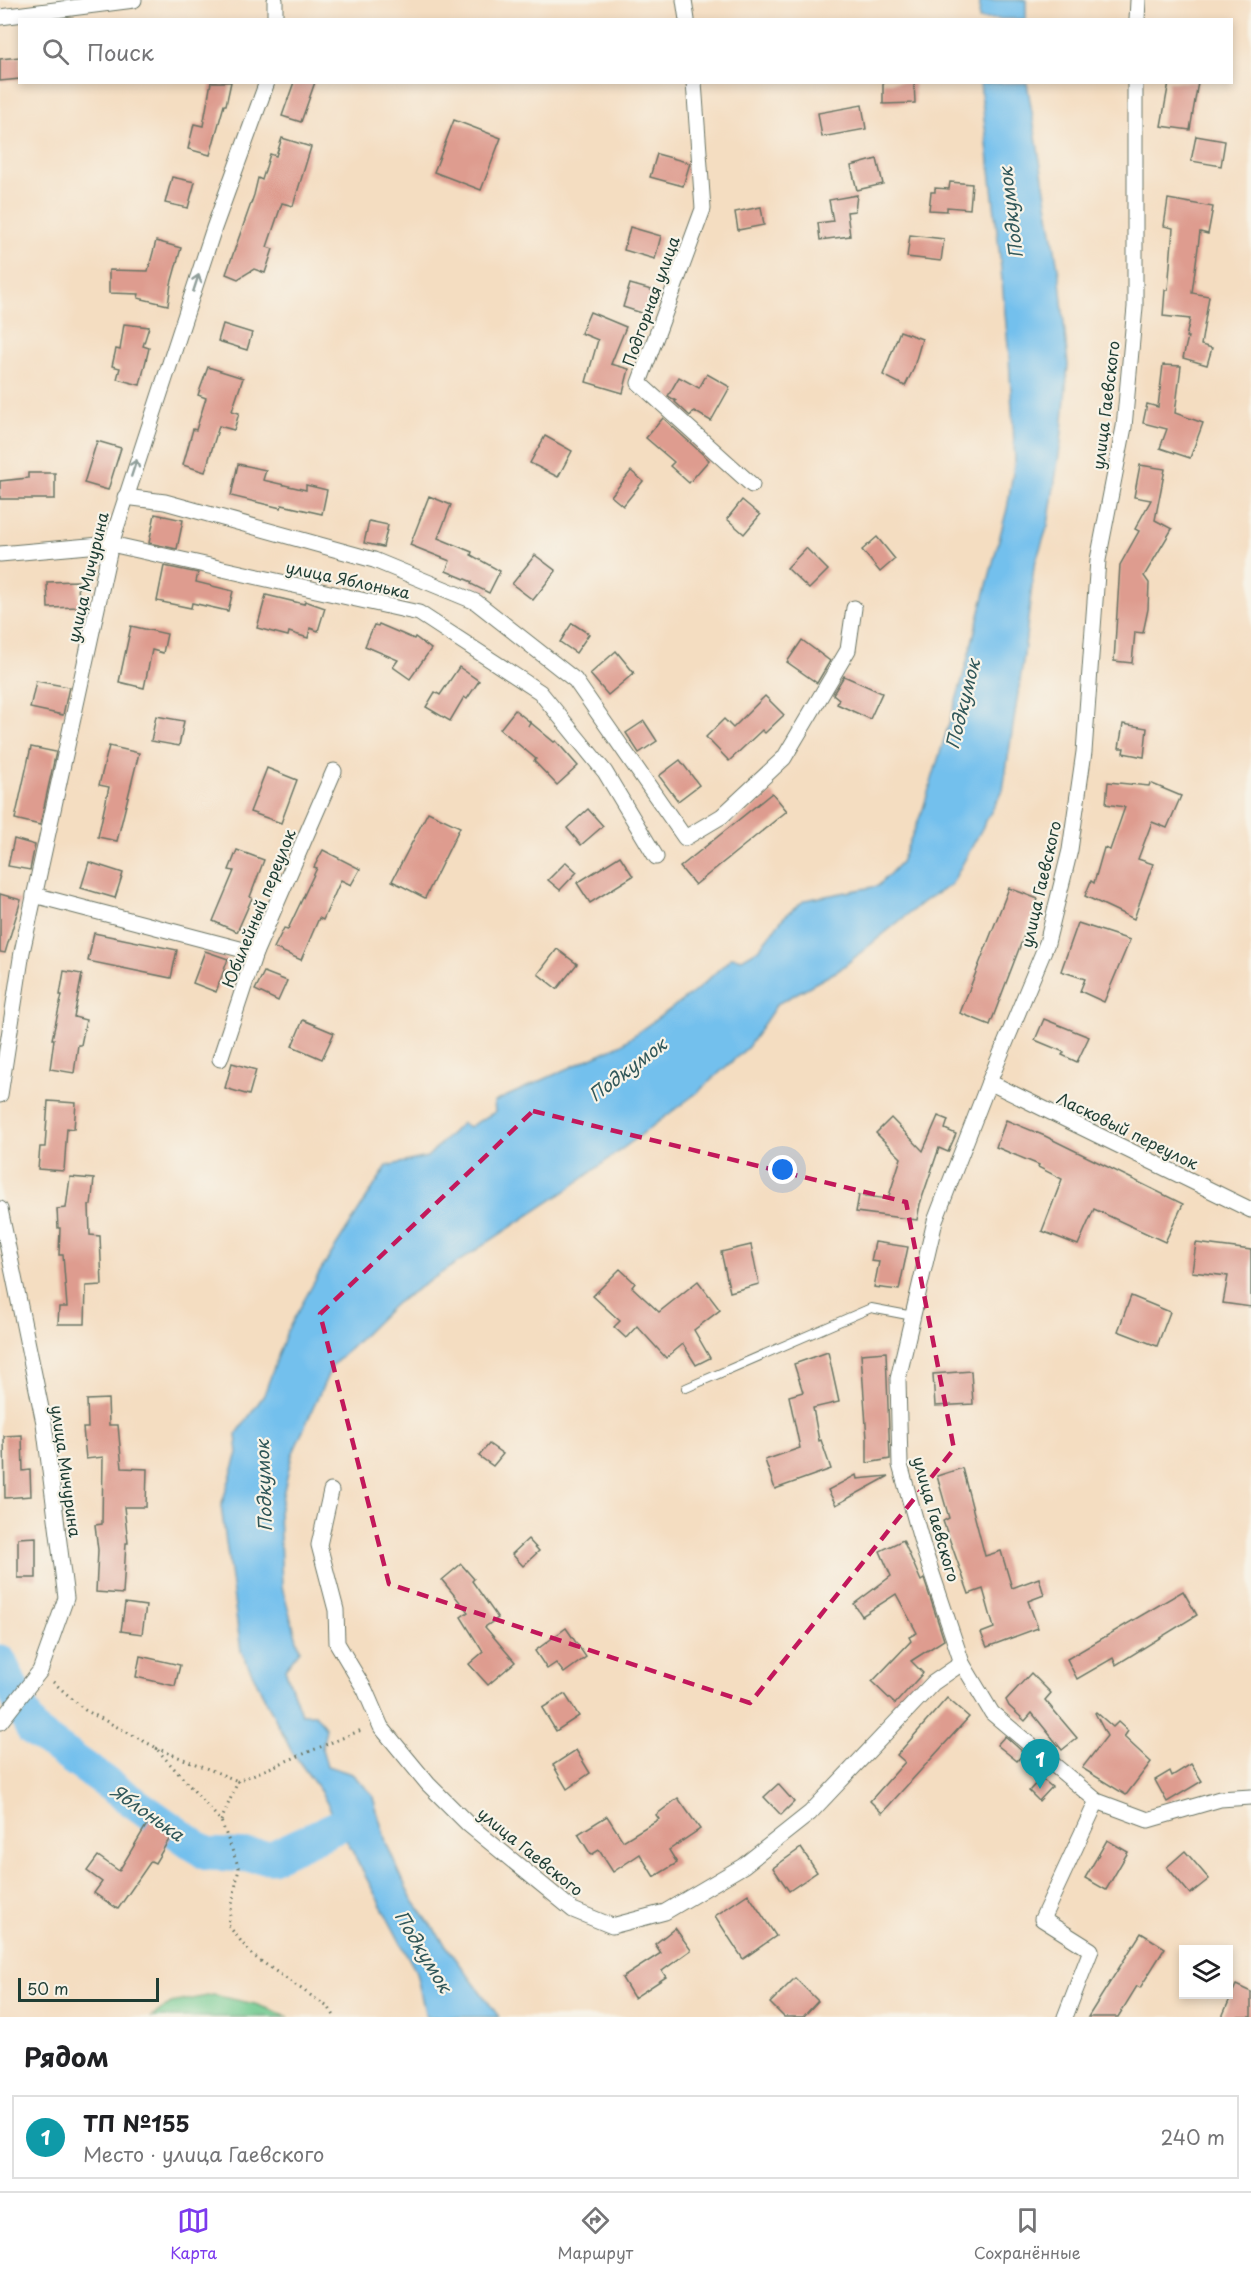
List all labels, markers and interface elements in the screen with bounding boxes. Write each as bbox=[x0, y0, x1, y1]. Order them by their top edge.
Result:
search box bbox=[18, 18, 1233, 84]
icon: search bbox=[39, 35, 72, 68]
text: Поиск bbox=[87, 35, 154, 68]
water label: Подкумок bbox=[991, 165, 1029, 260]
street label: Подгорная улица bbox=[615, 233, 685, 369]
one-way arrow bbox=[191, 274, 202, 293]
street label: улица Гаевского bbox=[1085, 339, 1125, 471]
one-way arrow bbox=[130, 459, 141, 478]
street label: улица Мичурина bbox=[60, 509, 114, 645]
street label: улица Яблонька bbox=[284, 554, 412, 604]
water label: Подкумок bbox=[938, 655, 987, 752]
street label: улица Гаевского bbox=[1014, 818, 1066, 950]
street label: Юбилейный переулок bbox=[215, 825, 301, 991]
water label: Подкумок bbox=[582, 1030, 673, 1107]
street label: Ласковый переулок bbox=[1053, 1085, 1203, 1175]
your location bbox=[768, 1155, 797, 1184]
street label: улица Мичурина bbox=[46, 1403, 88, 1539]
water label: Подкумок bbox=[248, 1438, 278, 1532]
street label: улица Гаевского bbox=[908, 1453, 966, 1585]
pin: 1 bbox=[1020, 1740, 1060, 1789]
water label: Яблонька bbox=[106, 1777, 191, 1847]
street label: улица Гаевского bbox=[473, 1801, 589, 1901]
water label: Подкумок bbox=[389, 1905, 460, 1998]
map controls bbox=[1179, 1945, 1233, 1999]
button: layers bbox=[1179, 1945, 1233, 1999]
scale bar bbox=[18, 1975, 159, 2002]
text: 50 m bbox=[27, 1976, 68, 2000]
text: Рядом bbox=[24, 2037, 109, 2076]
text: ТП №155 bbox=[83, 2106, 190, 2139]
text: 1 bbox=[41, 2122, 50, 2152]
text: 240 m bbox=[1160, 2122, 1225, 2152]
text: Место · улица Гаевского bbox=[83, 2139, 324, 2169]
tab: Карта bbox=[170, 2204, 217, 2264]
tab: Маршрут bbox=[558, 2204, 633, 2264]
tab: Сохранённые bbox=[974, 2204, 1081, 2264]

